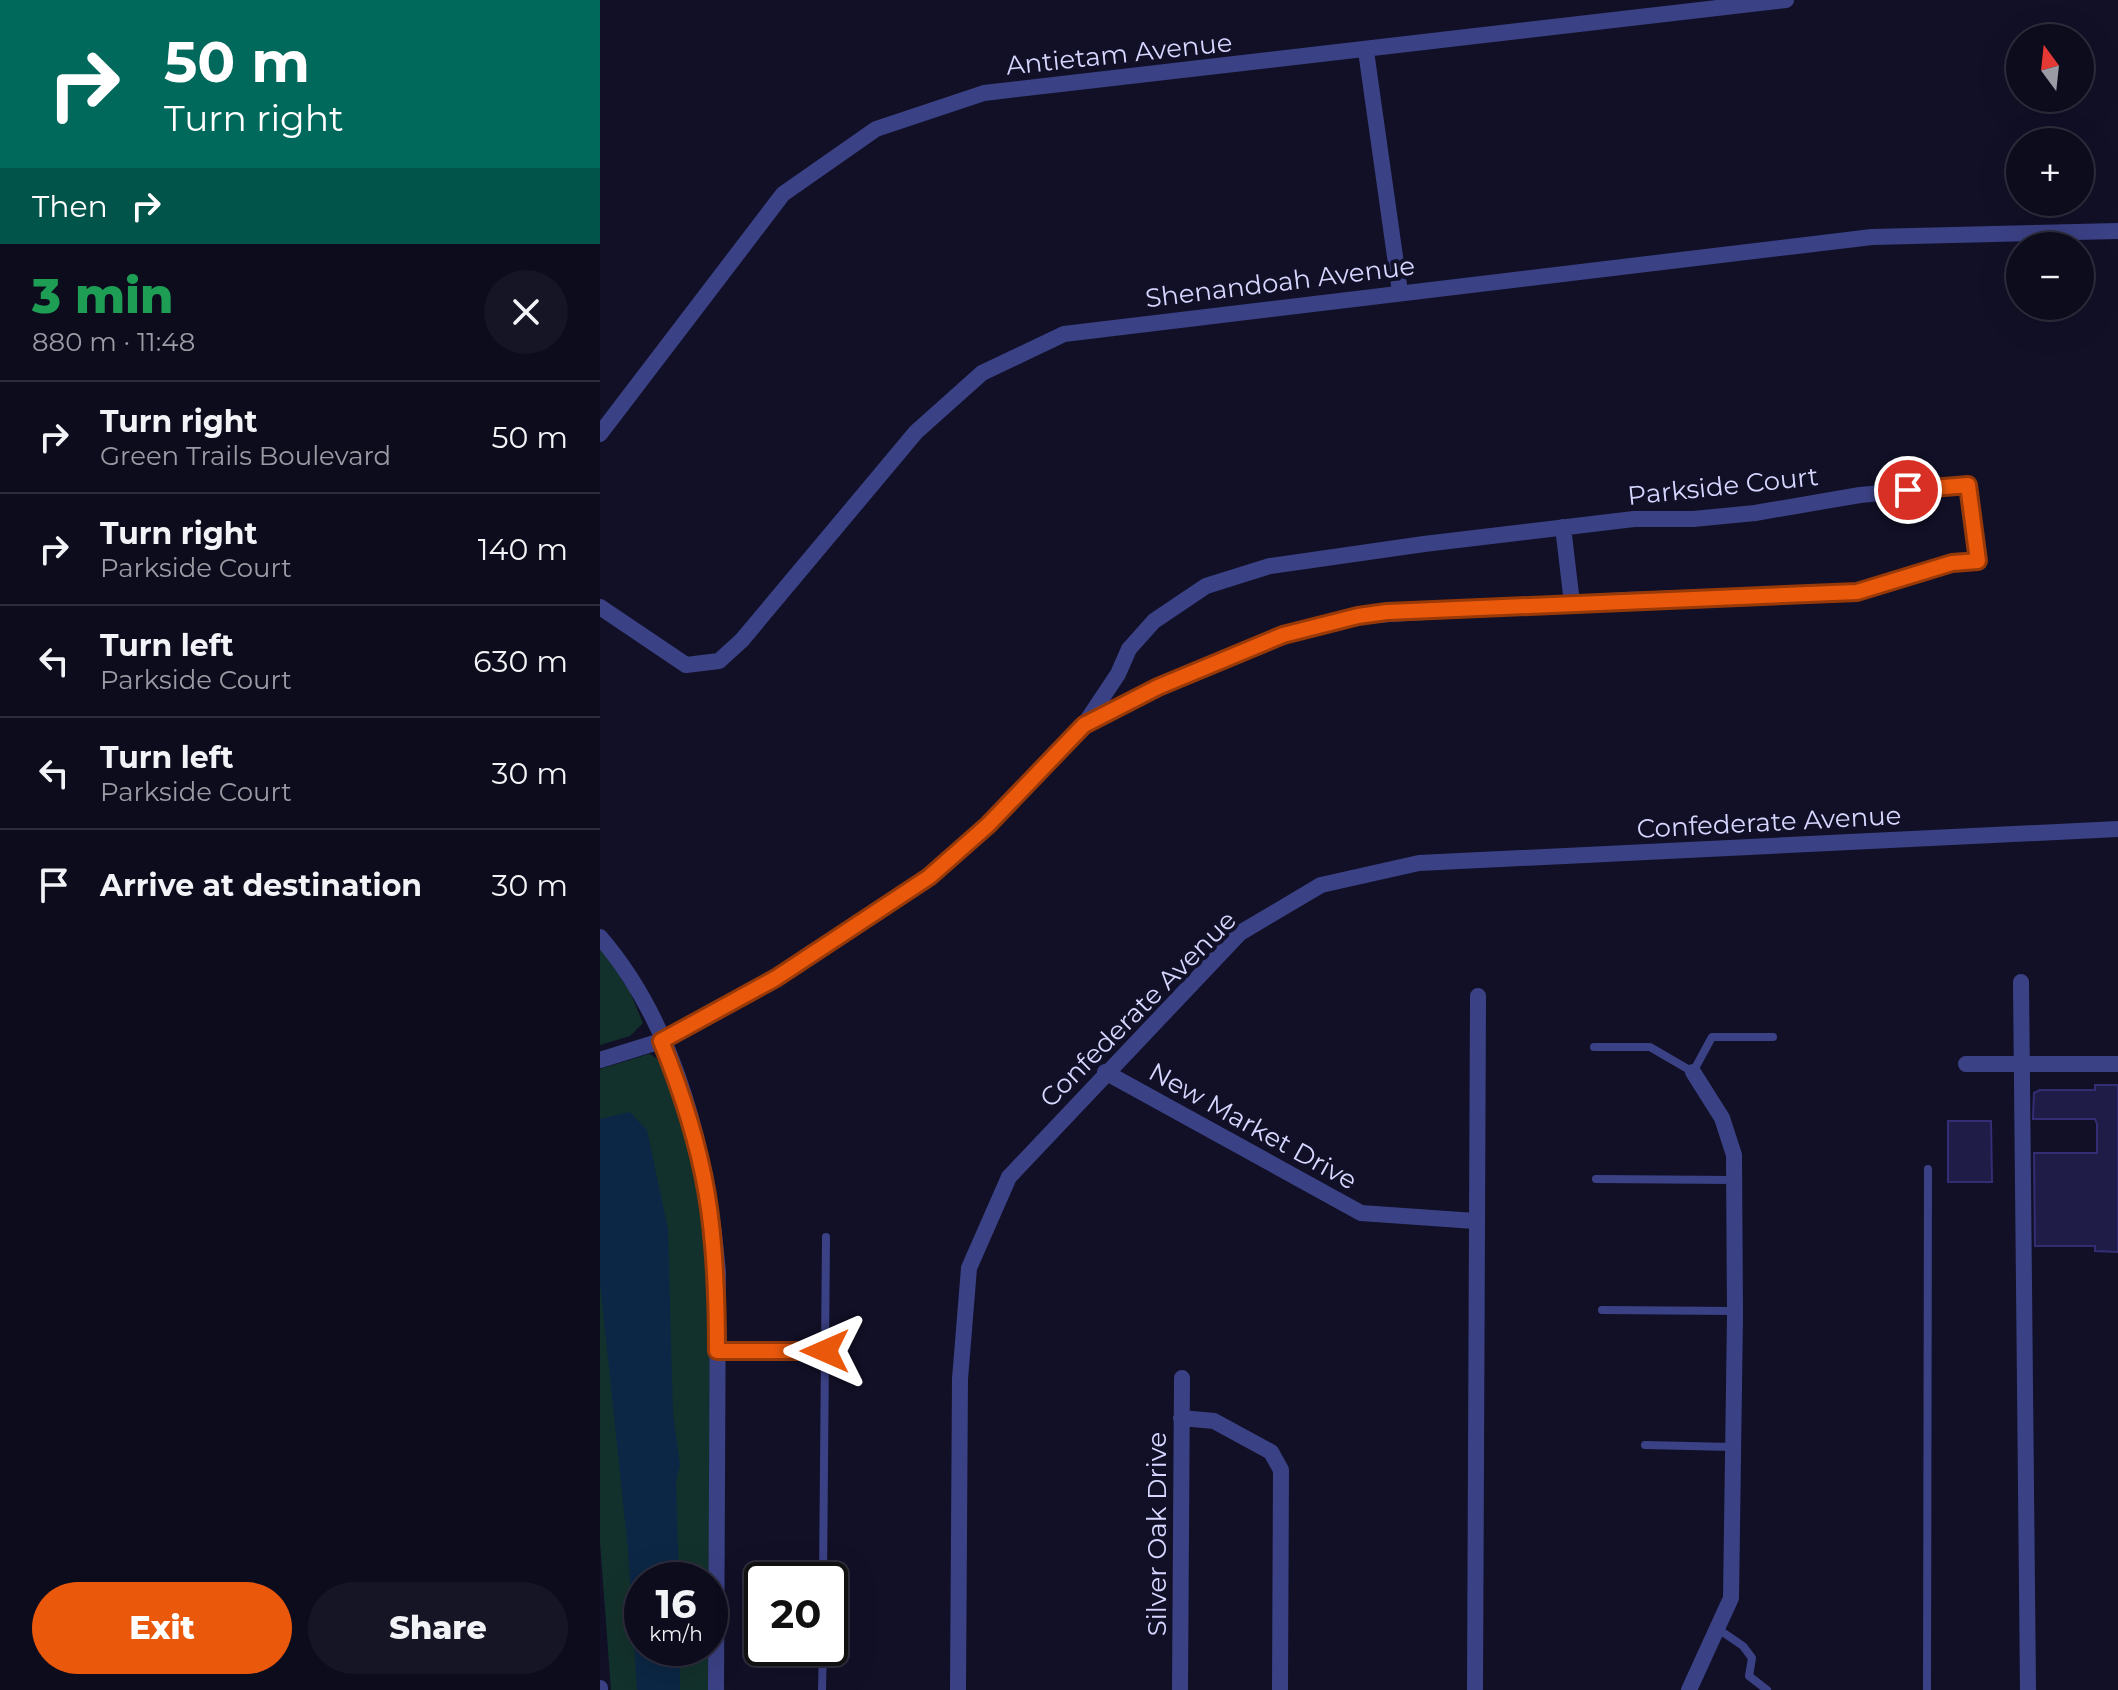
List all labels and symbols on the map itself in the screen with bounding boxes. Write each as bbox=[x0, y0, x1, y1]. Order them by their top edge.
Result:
north arrow bbox=[2006, 24, 2094, 112]
street label: Antietam Avenue bbox=[1004, 26, 1234, 82]
street label: Shenandoah Avenue bbox=[1143, 250, 1417, 314]
pin bbox=[1874, 456, 1942, 524]
street label: Parkside Court bbox=[1626, 460, 1820, 512]
street label: Confederate Avenue bbox=[1636, 799, 1902, 845]
street label: Confederate Avenue bbox=[1033, 904, 1243, 1114]
street label: New Market Drive bbox=[1143, 1056, 1363, 1196]
position arrow bbox=[783, 1309, 867, 1393]
street label: Silver Oak Drive bbox=[1141, 1432, 1173, 1636]
speed limit sign: 20 bbox=[744, 1562, 848, 1666]

